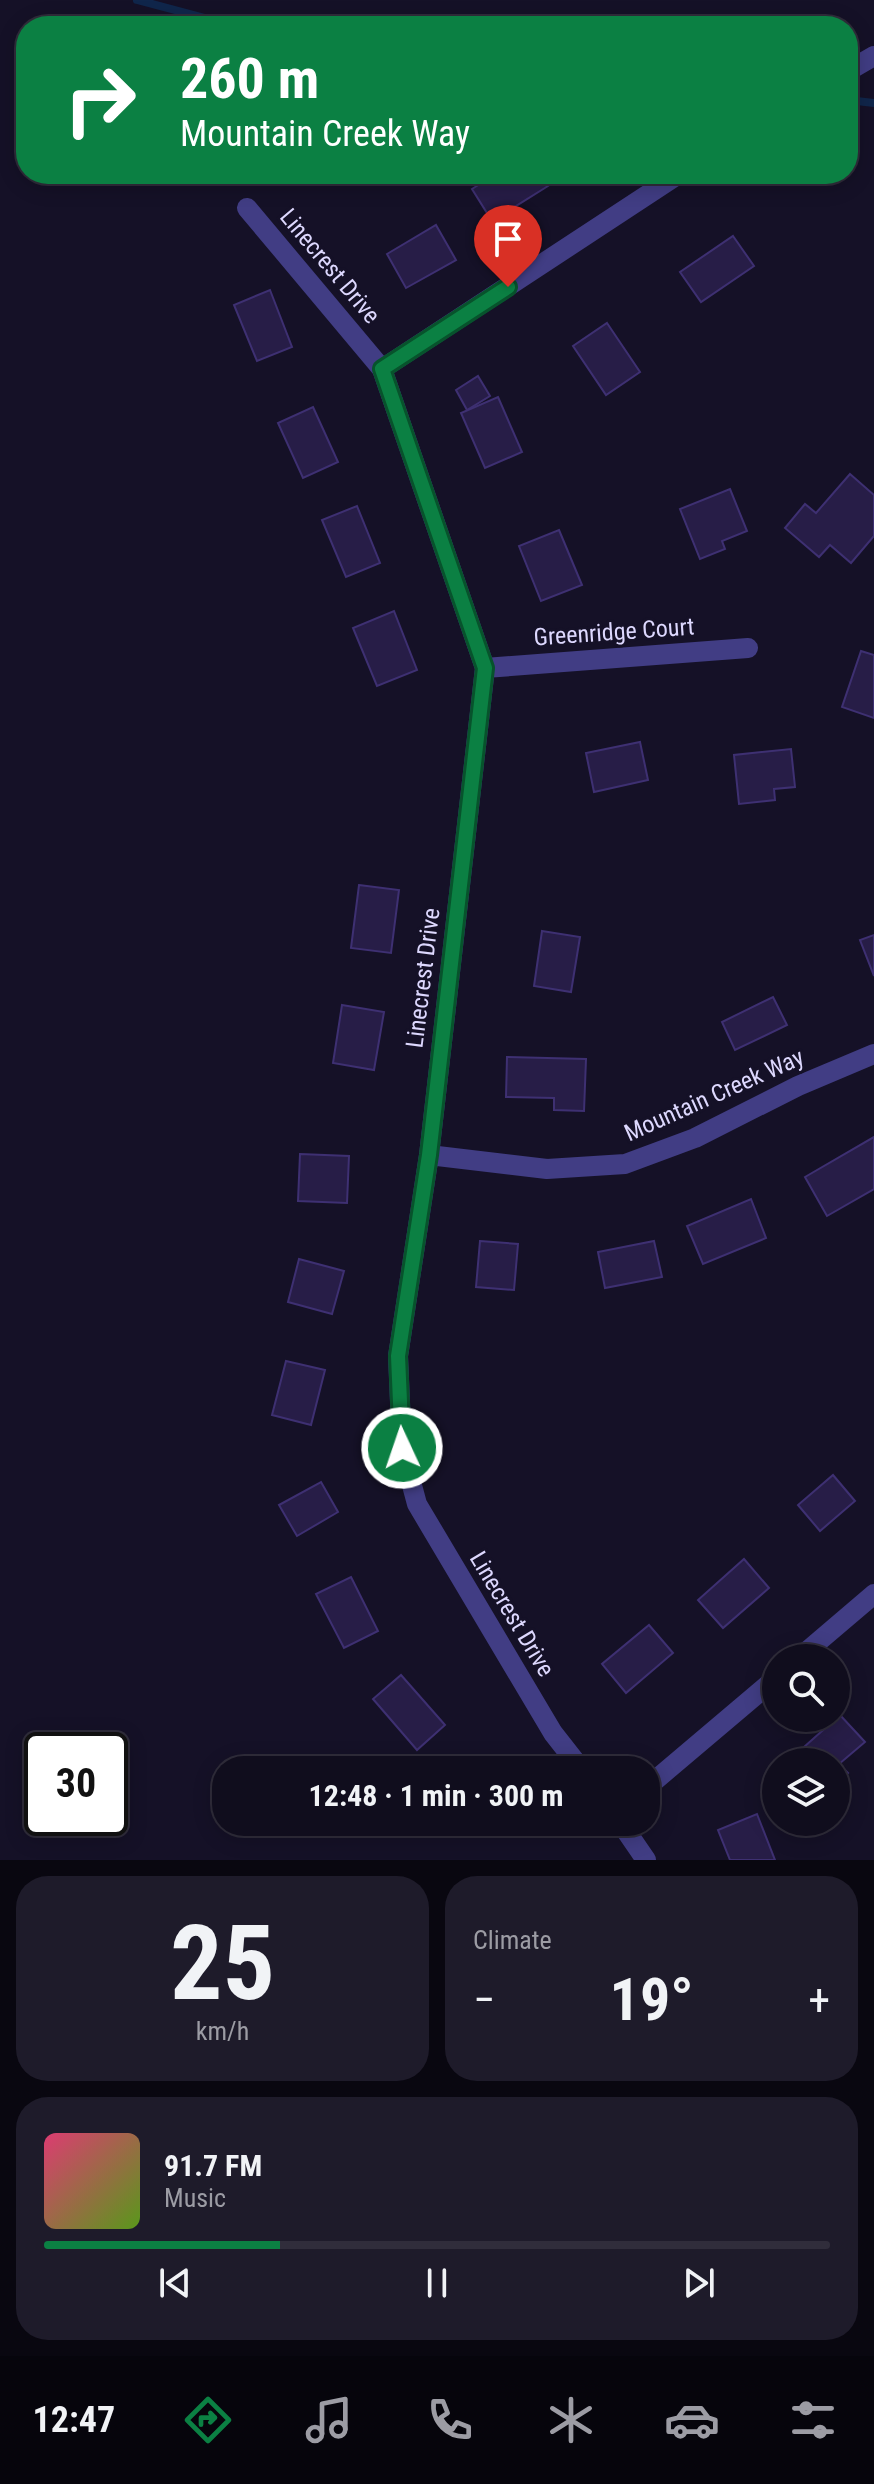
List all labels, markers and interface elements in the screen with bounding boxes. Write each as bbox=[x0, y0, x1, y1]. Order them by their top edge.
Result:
text: 260 m bbox=[180, 46, 319, 112]
icon: right bbox=[48, 48, 152, 152]
text: Mountain Creek Way bbox=[180, 113, 470, 155]
street label: Linecrest Drive bbox=[274, 203, 386, 329]
pin bbox=[474, 205, 542, 287]
icon: arrive bbox=[486, 217, 530, 261]
street label: Greenridge Court bbox=[533, 612, 695, 652]
street label: Linecrest Drive bbox=[401, 906, 445, 1050]
street label: Mountain Creek Way bbox=[620, 1043, 808, 1147]
position arrow bbox=[360, 1406, 444, 1490]
street label: Linecrest Drive bbox=[464, 1546, 560, 1682]
map controls bbox=[762, 1644, 850, 1836]
button: search bbox=[762, 1644, 850, 1732]
speed limit sign: 30 bbox=[24, 1732, 128, 1836]
button: layers bbox=[762, 1748, 850, 1836]
text: 12:48 · 1 min · 300 m bbox=[309, 1778, 563, 1813]
text: 25 bbox=[170, 1903, 275, 2024]
text: Climate bbox=[473, 1925, 552, 1955]
text: 19° bbox=[610, 1964, 694, 2035]
text: − bbox=[473, 1974, 495, 2026]
text: + bbox=[808, 1974, 830, 2026]
text: km/h bbox=[196, 2016, 249, 2046]
text: 91.7 FM bbox=[164, 2148, 262, 2183]
text: Music bbox=[164, 2183, 226, 2213]
icon: previous bbox=[153, 2261, 197, 2305]
icon: pause bbox=[415, 2261, 459, 2305]
icon: next bbox=[677, 2261, 721, 2305]
icon: directions bbox=[180, 2392, 236, 2448]
icon: music bbox=[301, 2392, 357, 2448]
icon: phone bbox=[422, 2392, 478, 2448]
icon: climate bbox=[543, 2392, 599, 2448]
icon: car bbox=[664, 2392, 720, 2448]
icon: filters bbox=[785, 2392, 841, 2448]
text: 12:47 bbox=[33, 2399, 115, 2441]

